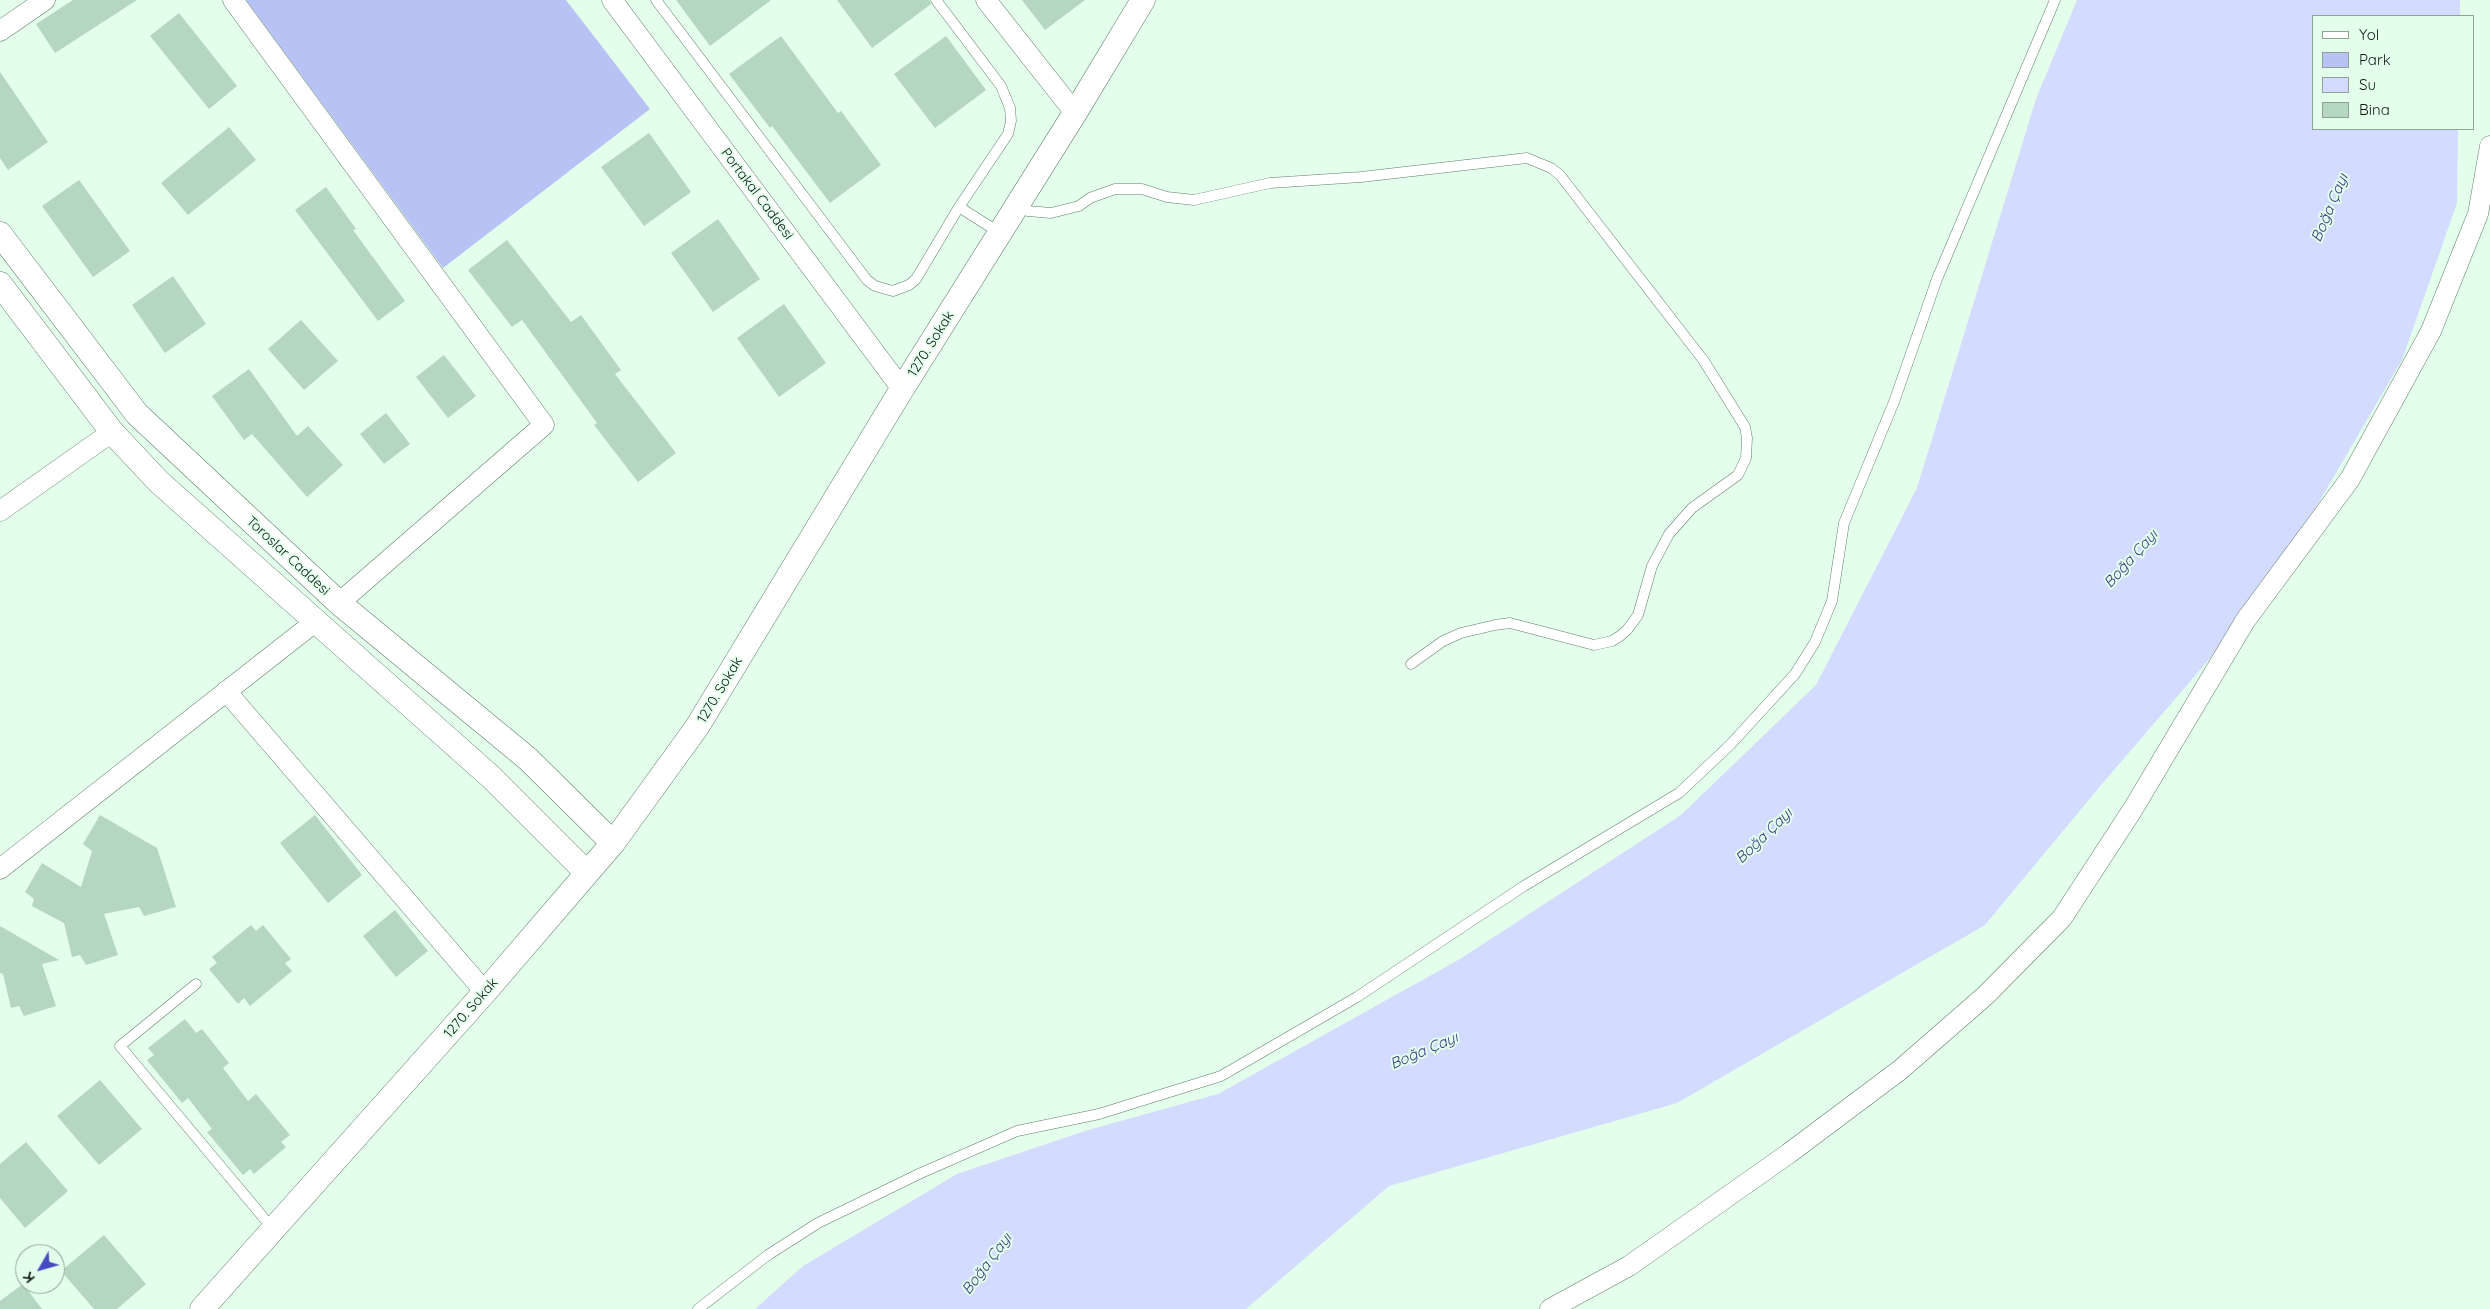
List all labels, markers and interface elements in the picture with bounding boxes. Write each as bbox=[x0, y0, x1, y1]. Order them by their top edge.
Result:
legend bbox=[2312, 15, 2475, 130]
text: Yol bbox=[2359, 25, 2379, 44]
text: Park bbox=[2359, 50, 2391, 69]
text: Su bbox=[2359, 75, 2376, 94]
text: Bina bbox=[2359, 100, 2390, 119]
street label: Portakal Caddesi bbox=[717, 145, 797, 243]
water label: Boğa Çayı bbox=[2308, 171, 2352, 245]
street label: 1270. Sokak bbox=[904, 308, 958, 380]
street label: Toroslar Caddesi bbox=[243, 513, 333, 599]
water label: Boğa Çayı bbox=[2100, 526, 2162, 592]
street label: 1270. Sokak bbox=[694, 654, 746, 726]
water label: Boğa Çayı bbox=[1732, 805, 1796, 867]
street label: 1270. Sokak bbox=[440, 974, 502, 1042]
water label: Boğa Çayı bbox=[1387, 1029, 1461, 1073]
water label: Boğa Çayı bbox=[958, 1230, 1016, 1298]
north arrow bbox=[15, 1244, 65, 1294]
text: K bbox=[19, 1268, 39, 1287]

